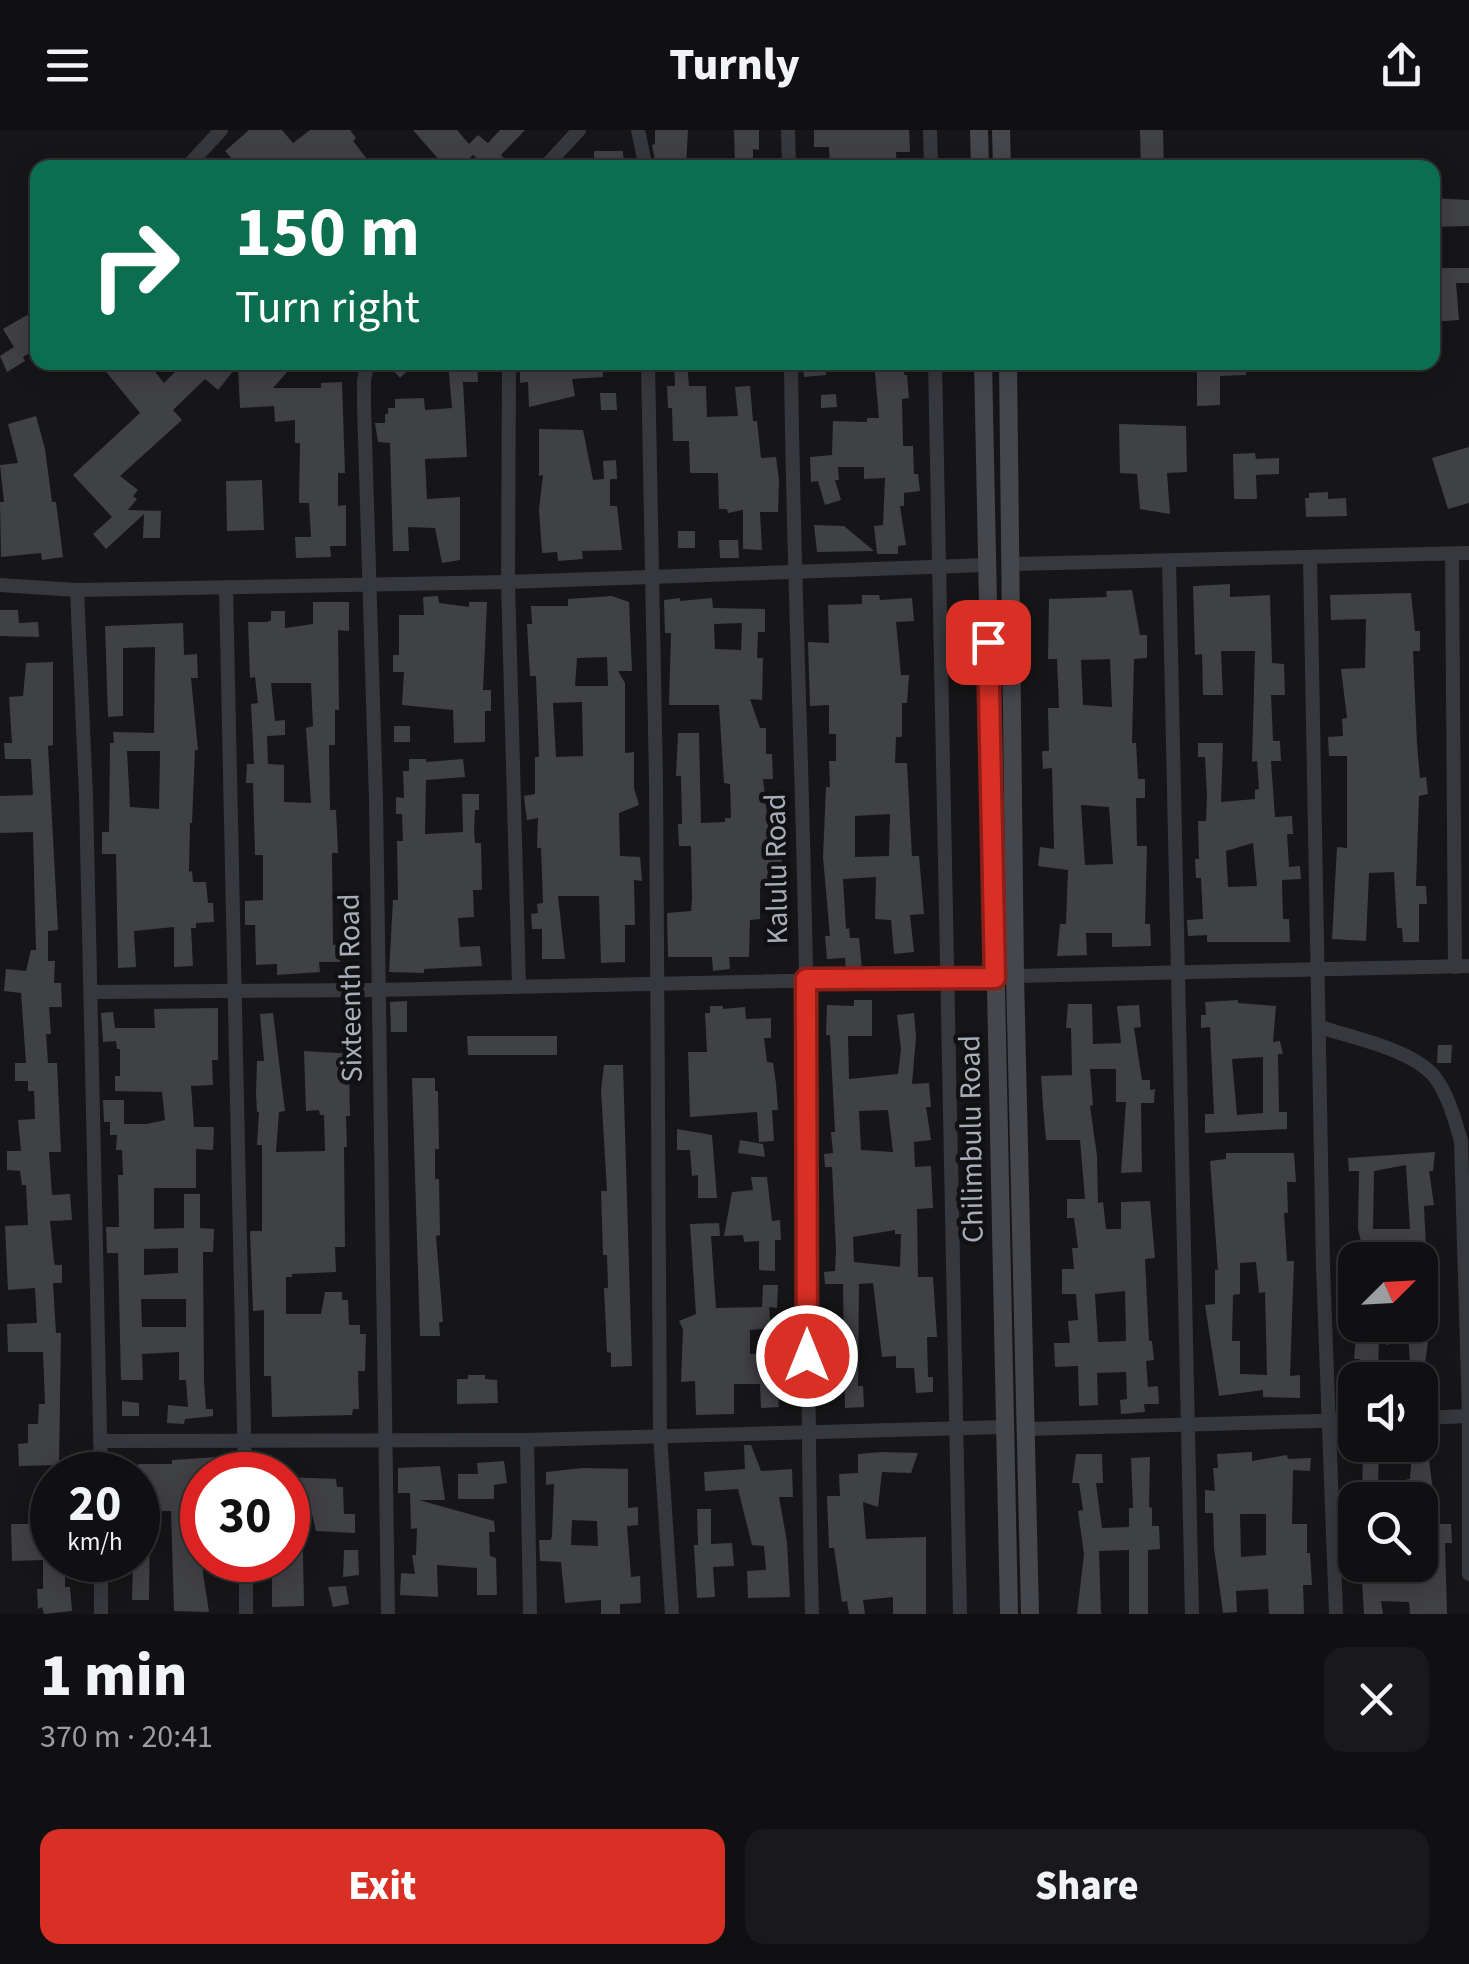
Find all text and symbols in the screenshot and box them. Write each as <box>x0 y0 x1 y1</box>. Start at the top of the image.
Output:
text: Turnly <box>669 33 800 97</box>
icon: menu <box>40 38 95 93</box>
icon: share <box>1374 38 1429 93</box>
text: 150 m <box>235 183 420 283</box>
icon: right <box>70 200 200 330</box>
text: Turn right <box>235 276 420 340</box>
pin <box>946 600 1031 685</box>
icon: arrive <box>961 615 1016 670</box>
street label: Kalulu Road <box>754 793 799 945</box>
street label: Sixteenth Road <box>327 893 374 1083</box>
street label: Chilimbulu Road <box>948 1035 995 1243</box>
north arrow <box>1338 1242 1438 1342</box>
map controls <box>1338 1242 1438 1582</box>
position arrow <box>755 1304 859 1408</box>
button: sound <box>1338 1362 1438 1462</box>
speed limit sign: 30 <box>180 1452 310 1582</box>
text: 20 <box>69 1469 121 1540</box>
button: search <box>1338 1482 1438 1582</box>
text: km/h <box>67 1524 123 1560</box>
text: 1 min <box>40 1634 187 1719</box>
button: close <box>1324 1647 1429 1752</box>
text: 370 m · 20:41 <box>40 1714 213 1760</box>
button: Exit <box>40 1829 725 1944</box>
button: Share <box>745 1829 1429 1944</box>

